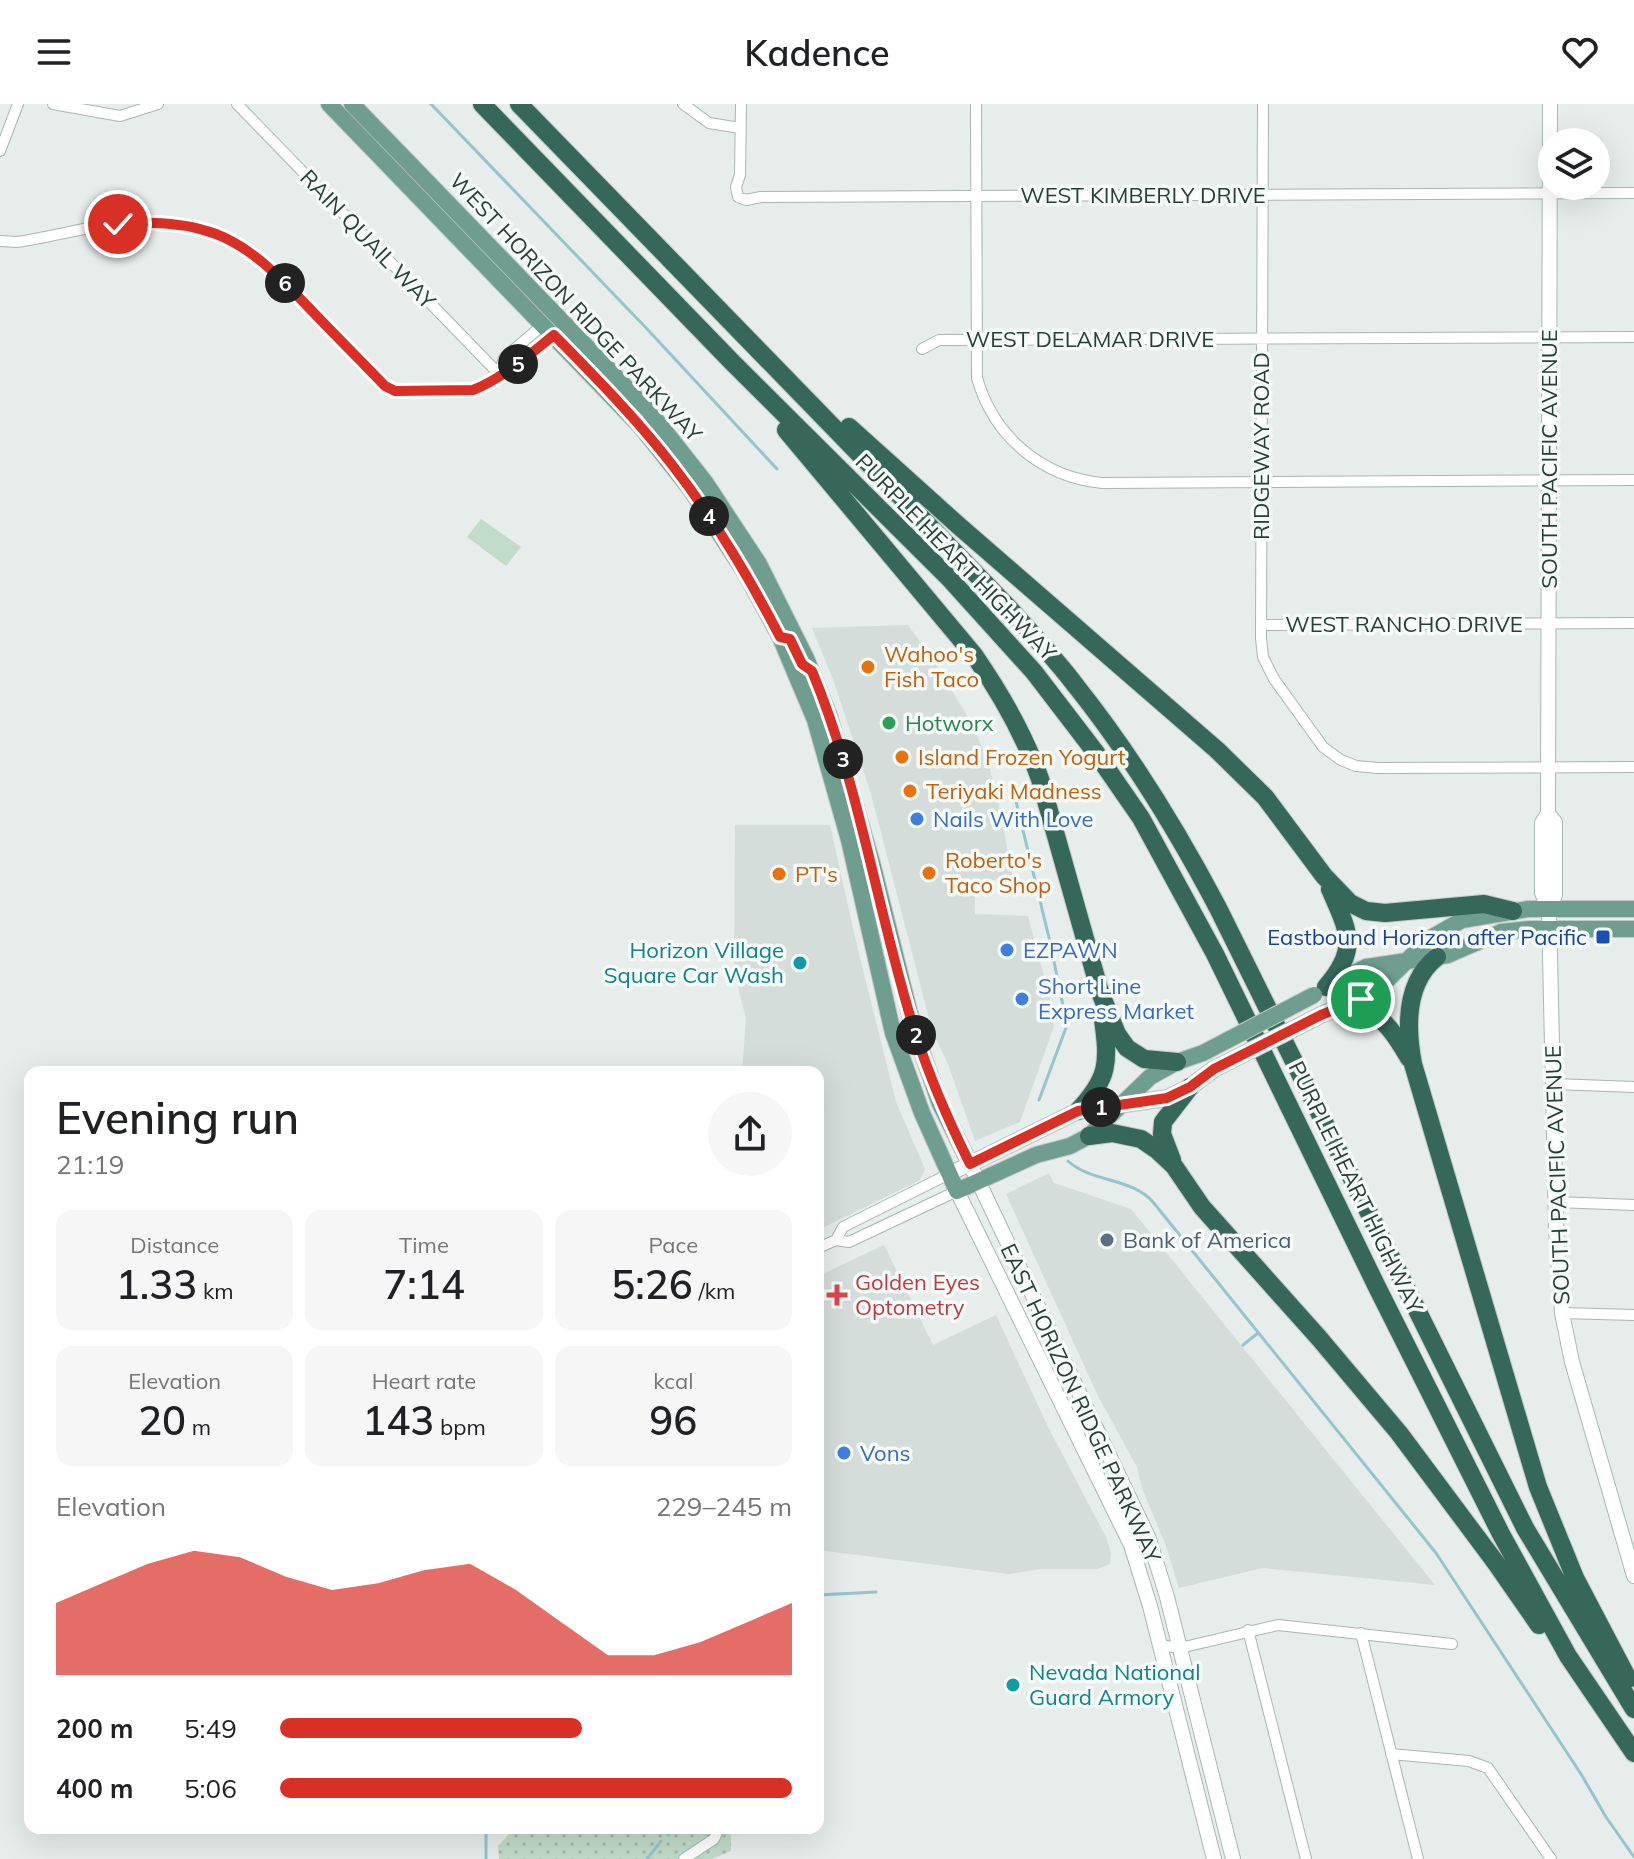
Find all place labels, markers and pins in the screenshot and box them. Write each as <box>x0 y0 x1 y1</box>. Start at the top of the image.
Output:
pin <box>84 190 152 258</box>
pin: 6 <box>265 263 305 303</box>
pin: 5 <box>498 344 538 384</box>
pin: 4 <box>689 496 729 536</box>
place label: Wahoo's Fish Taco <box>884 640 979 693</box>
marker: Wahoo's Fish Taco <box>859 658 877 676</box>
place label: Hotworx <box>905 709 994 737</box>
marker: Hotworx <box>880 714 898 732</box>
pin: 3 <box>823 739 863 779</box>
place label: Island Frozen Yogurt <box>918 743 1126 771</box>
marker: Island Frozen Yogurt <box>893 748 911 766</box>
place label: Teriyaki Madness <box>926 777 1102 805</box>
marker: Teriyaki Madness <box>901 782 919 800</box>
place label: Nails With Love <box>933 805 1094 833</box>
marker: Nails With Love <box>908 810 926 828</box>
place label: Roberto's Taco Shop <box>945 846 1051 899</box>
place label: PT's <box>795 860 838 888</box>
marker: Roberto's Taco Shop <box>920 864 938 882</box>
marker: PT's <box>770 865 788 883</box>
place label: Eastbound Horizon after Pacific <box>1267 923 1587 951</box>
marker: Eastbound Horizon after Pacific <box>1594 928 1612 946</box>
place label: Horizon Village Square Car Wash <box>604 936 784 989</box>
place label: EZPAWN <box>1023 936 1118 964</box>
marker: EZPAWN <box>998 941 1016 959</box>
marker: Horizon Village Square Car Wash <box>791 954 809 972</box>
pin <box>1327 965 1395 1033</box>
place label: Short Line Express Market <box>1038 972 1194 1025</box>
marker: Short Line Express Market <box>1013 990 1031 1008</box>
pin: 2 <box>896 1015 936 1055</box>
pin: 1 <box>1081 1087 1121 1127</box>
place label: Bank of America <box>1123 1226 1291 1254</box>
marker: Bank of America <box>1098 1231 1116 1249</box>
place label: Golden Eyes Optometry <box>855 1268 980 1321</box>
marker: Golden Eyes Optometry <box>826 1284 848 1306</box>
place label: Vons <box>860 1439 910 1467</box>
marker: Vons <box>835 1444 853 1462</box>
place label: Nevada National Guard Armory <box>1029 1658 1201 1711</box>
marker: Nevada National Guard Armory <box>1004 1676 1022 1694</box>

